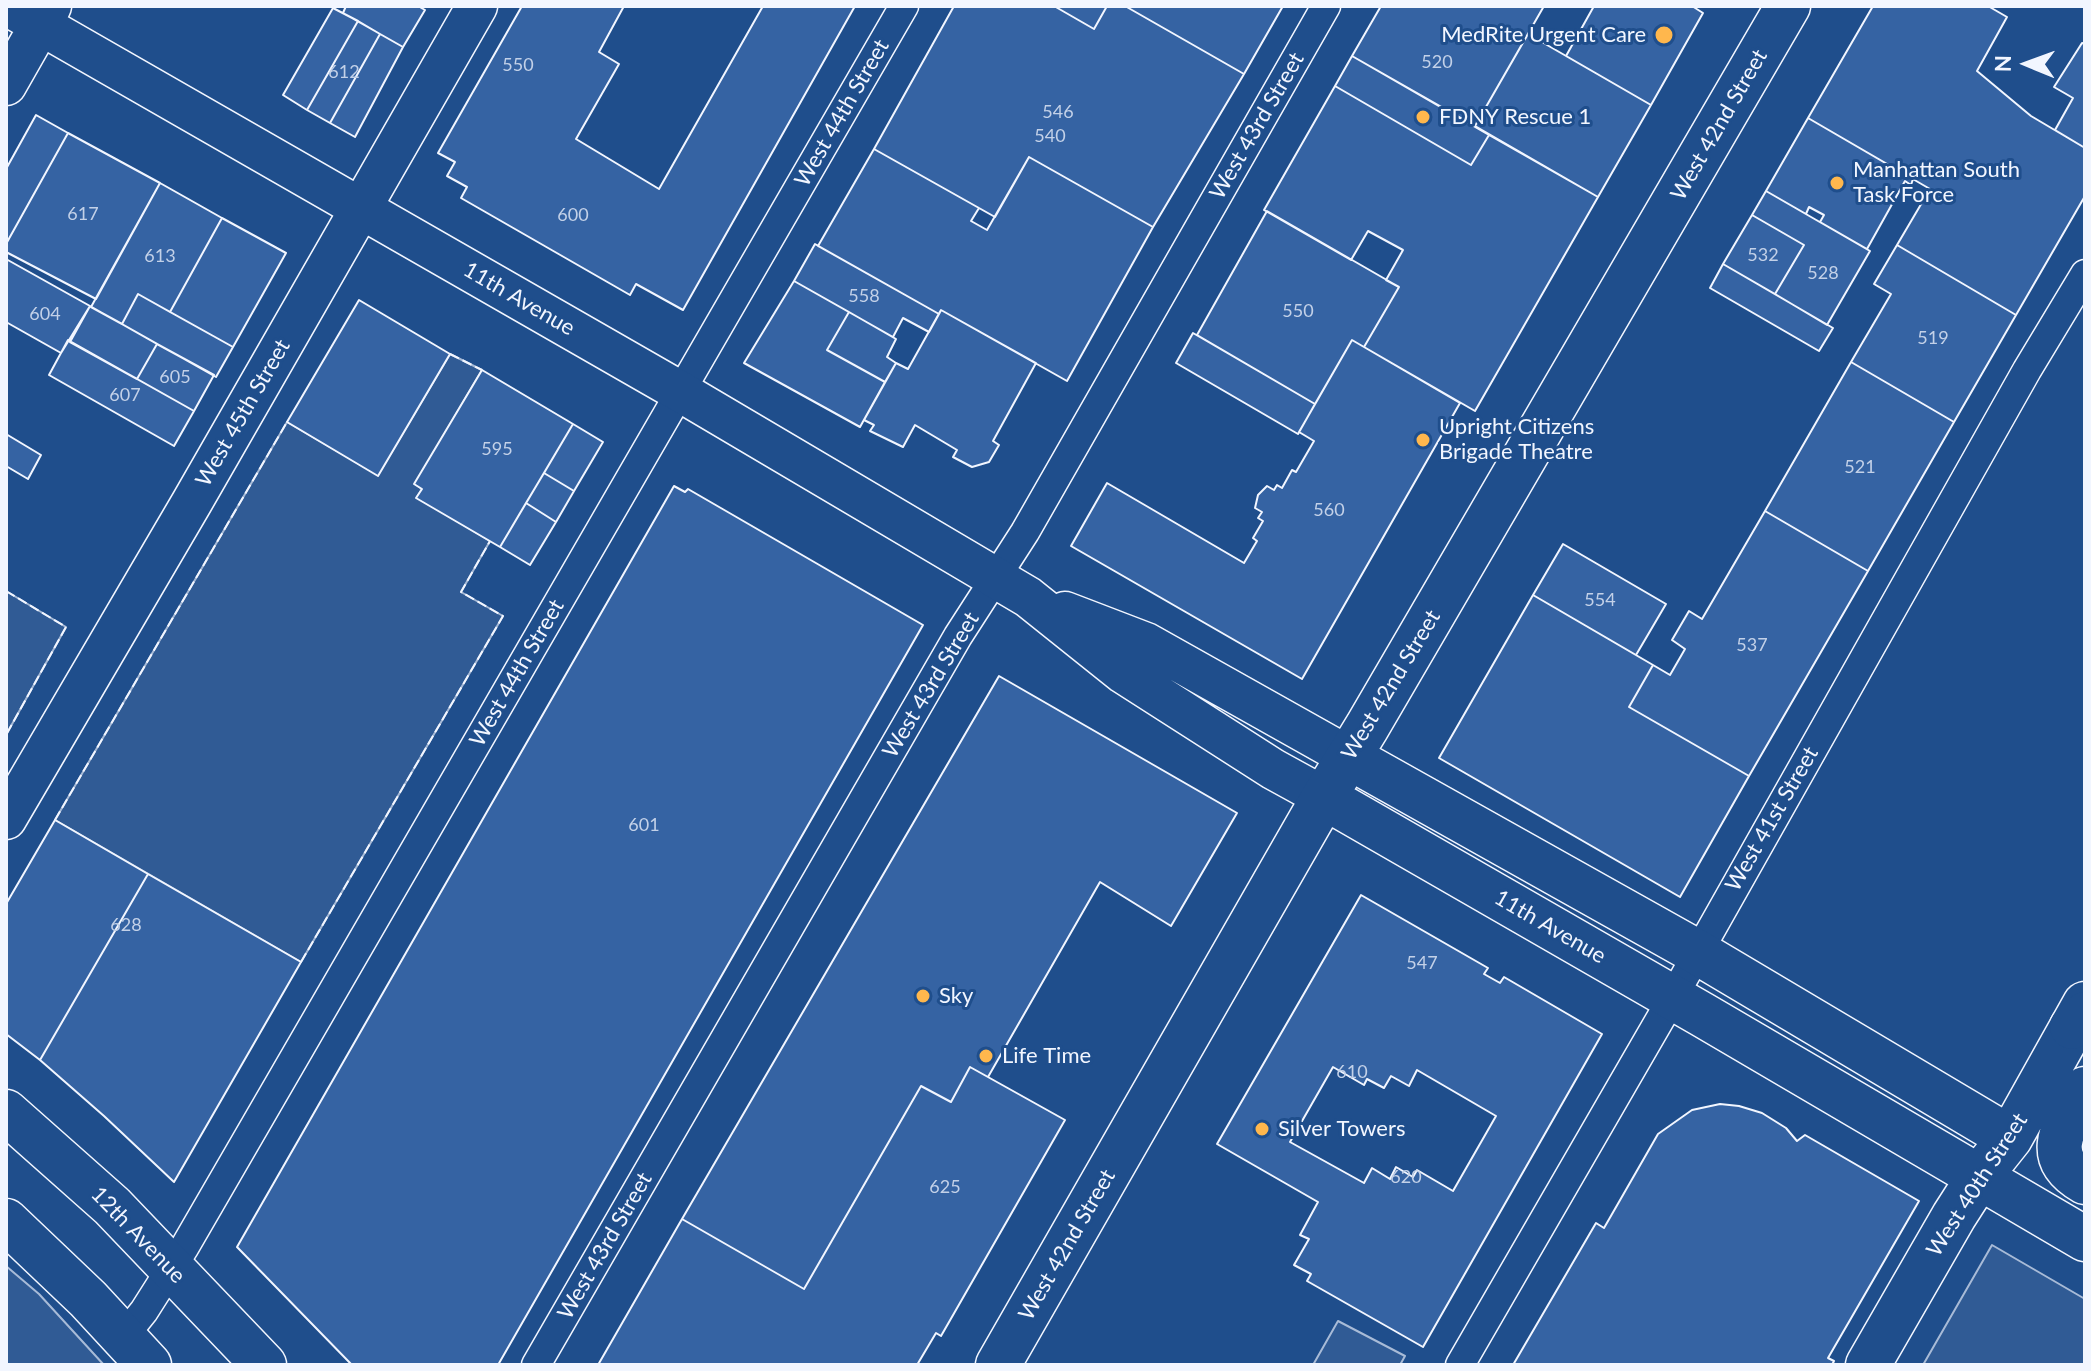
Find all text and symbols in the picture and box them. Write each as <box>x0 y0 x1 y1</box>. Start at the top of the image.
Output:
place label: MedRite Urgent Care <box>1441 22 1646 48</box>
marker: MedRite Urgent Care <box>1653 24 1675 46</box>
north arrow <box>1987 24 2067 104</box>
street label: West 44th Street <box>789 35 895 191</box>
street label: West 42nd Street <box>1665 45 1773 205</box>
street label: West 43rd Street <box>1204 48 1310 204</box>
house number: 520 <box>1421 51 1453 73</box>
house number: 550 <box>502 54 534 76</box>
text: N <box>1989 55 2016 72</box>
house number: 612 <box>328 61 360 83</box>
house number: 546 <box>1042 101 1074 123</box>
place label: FDNY Rescue 1 <box>1439 104 1591 130</box>
marker: FDNY Rescue 1 <box>1414 108 1432 126</box>
house number: 540 <box>1034 125 1066 147</box>
place label: Manhattan South Task Force <box>1853 157 2020 208</box>
marker: Manhattan South Task Force <box>1828 174 1846 192</box>
house number: 617 <box>67 203 99 225</box>
house number: 600 <box>557 204 589 226</box>
house number: 532 <box>1747 244 1779 266</box>
house number: 613 <box>144 245 176 267</box>
street label: 11th Avenue <box>459 257 579 341</box>
house number: 528 <box>1807 262 1839 284</box>
house number: 558 <box>848 285 880 307</box>
house number: 550 <box>1282 300 1314 322</box>
house number: 604 <box>29 303 61 325</box>
house number: 519 <box>1917 327 1949 349</box>
street label: West 45th Street <box>190 335 296 491</box>
house number: 605 <box>159 366 191 388</box>
house number: 607 <box>109 384 141 406</box>
place label: Upright Citizens Brigade Theatre <box>1439 414 1594 466</box>
marker: Upright Citizens Brigade Theatre <box>1414 431 1432 449</box>
house number: 595 <box>481 438 513 460</box>
house number: 521 <box>1844 456 1876 478</box>
house number: 560 <box>1313 499 1345 521</box>
house number: 554 <box>1584 589 1616 611</box>
street label: West 44th Street <box>464 595 570 751</box>
street label: West 42nd Street <box>1336 605 1446 765</box>
street label: West 43rd Street <box>877 607 985 763</box>
house number: 537 <box>1736 634 1768 656</box>
street label: West 41st Street <box>1720 742 1824 896</box>
house number: 601 <box>628 814 660 836</box>
street label: 11th Avenue <box>1490 885 1610 969</box>
house number: 628 <box>110 914 142 936</box>
house number: 547 <box>1406 952 1438 974</box>
place label: Sky <box>939 983 973 1009</box>
marker: Sky <box>914 987 932 1005</box>
place label: Life Time <box>1002 1043 1091 1069</box>
marker: Life Time <box>977 1047 995 1065</box>
house number: 610 <box>1336 1061 1368 1083</box>
street label: West 40th Street <box>1921 1108 2033 1262</box>
place label: Silver Towers <box>1278 1116 1405 1142</box>
marker: Silver Towers <box>1253 1120 1271 1138</box>
street label: West 42nd Street <box>1013 1165 1121 1325</box>
house number: 620 <box>1390 1166 1422 1188</box>
street label: West 43rd Street <box>552 1168 658 1324</box>
house number: 625 <box>929 1176 961 1198</box>
street label: 12th Avenue <box>85 1181 191 1289</box>

